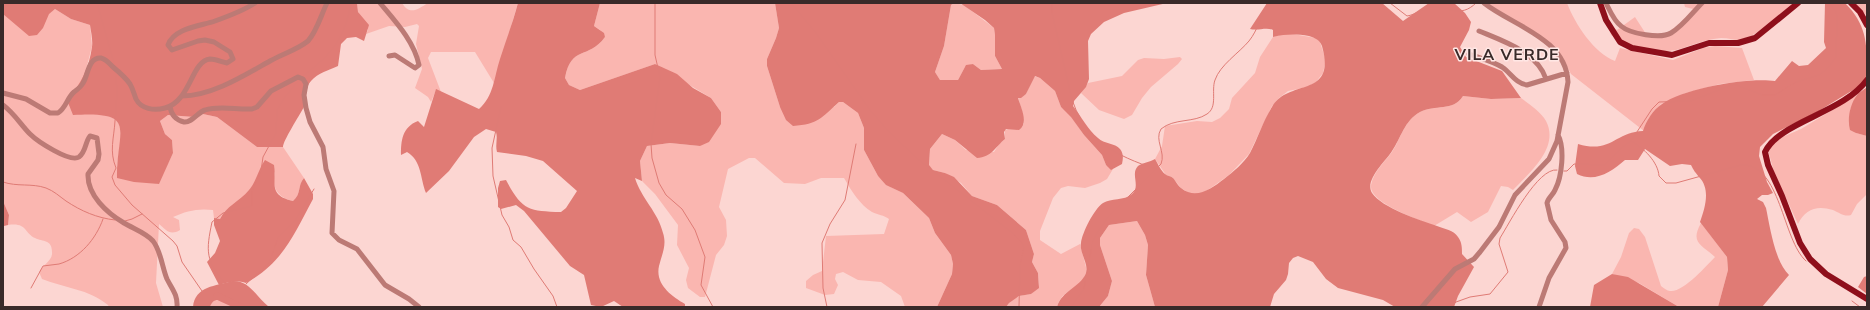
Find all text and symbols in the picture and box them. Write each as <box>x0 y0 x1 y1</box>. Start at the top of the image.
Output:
district label: VILA VERDE <box>1453 44 1560 64</box>

